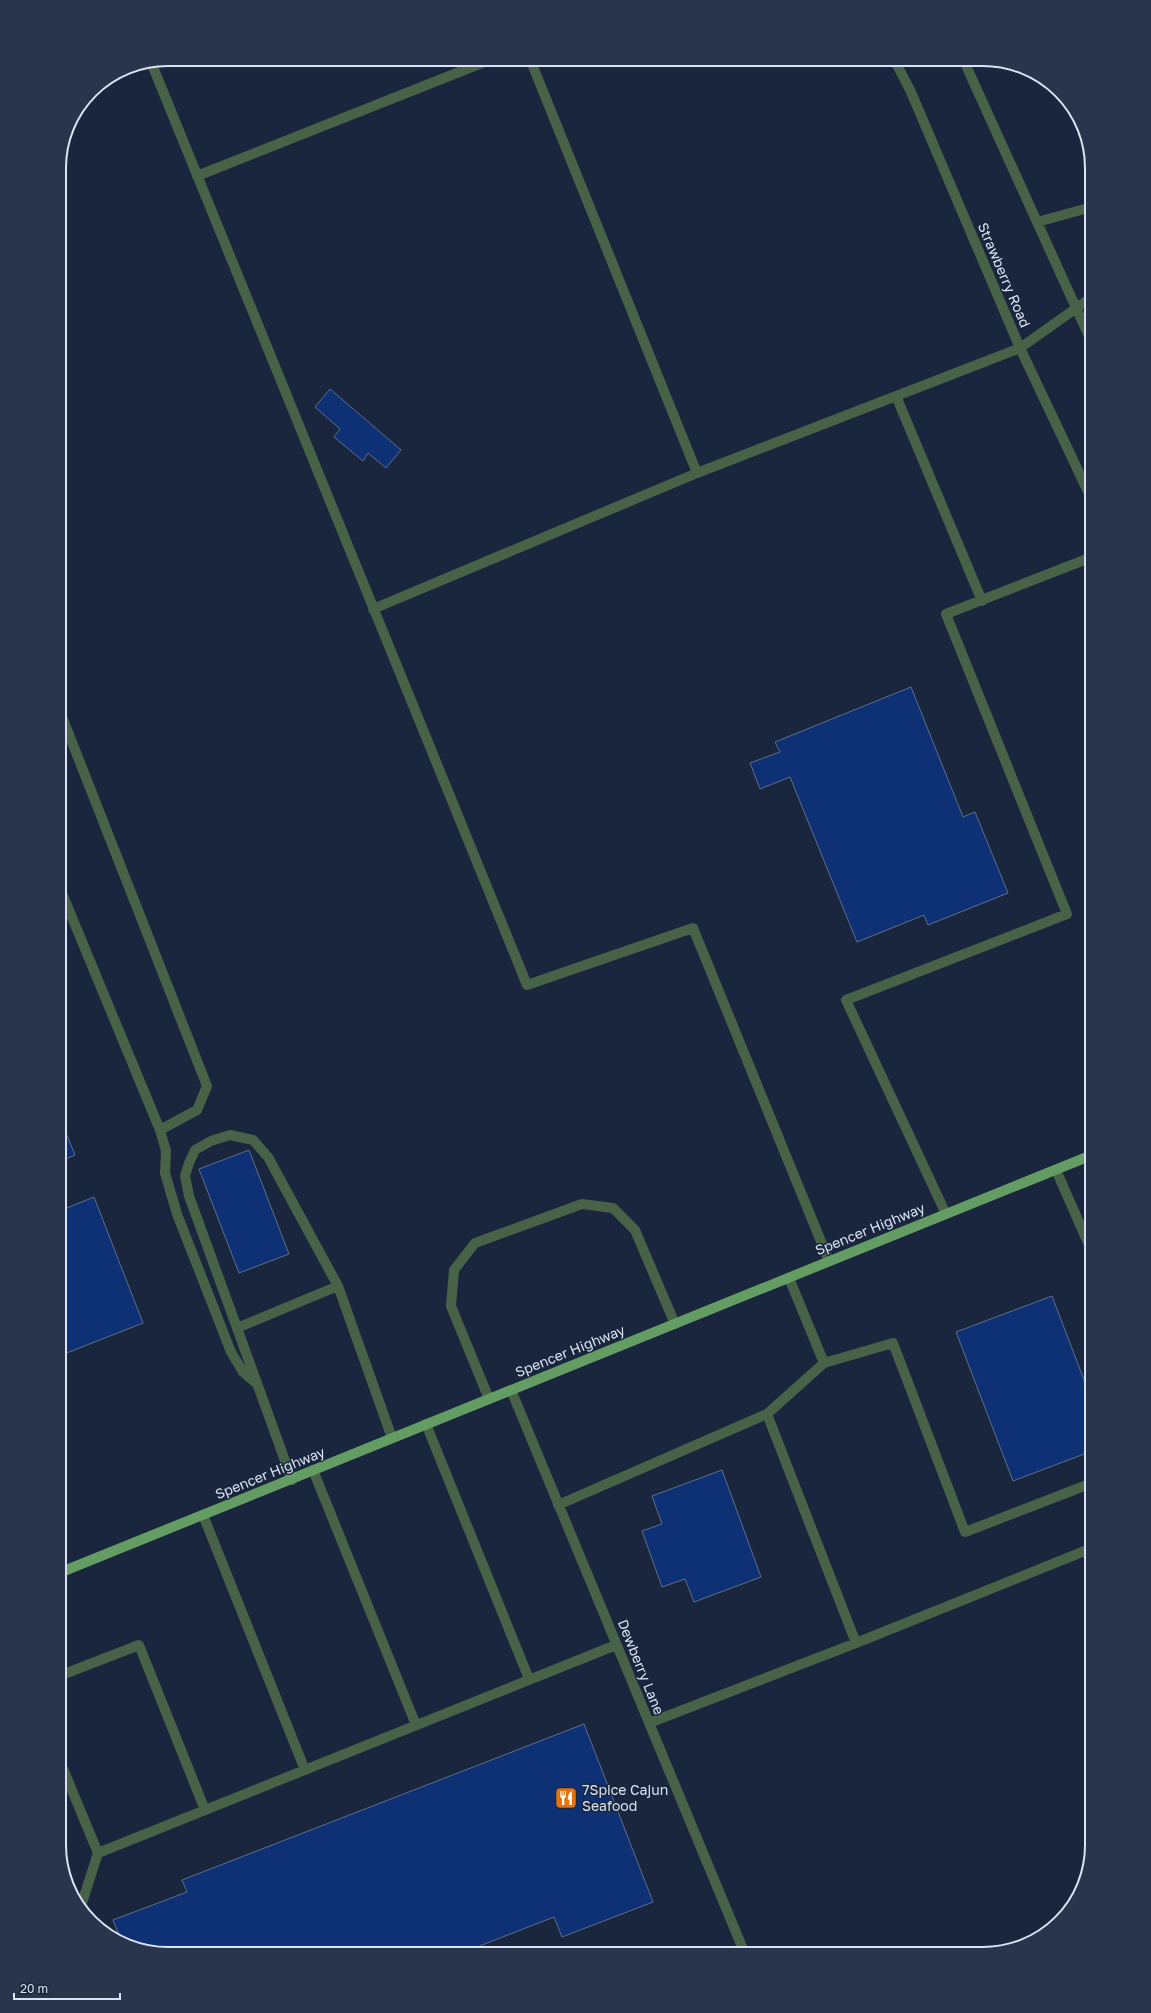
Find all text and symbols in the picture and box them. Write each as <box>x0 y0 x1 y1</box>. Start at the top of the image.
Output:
street label: Strawberry Road <box>975 220 1034 330</box>
street label: Spencer Highway <box>812 1199 927 1258</box>
street label: Spencer Highway <box>512 1321 627 1380</box>
street label: Spencer Highway <box>212 1443 327 1502</box>
street label: Dewberry Lane <box>615 1617 668 1717</box>
place label: 7Spice Cajun Seafood <box>582 1781 668 1814</box>
restaurant icon: 7Spice Cajun Seafood <box>553 1785 579 1811</box>
scale bar <box>14 1975 120 2001</box>
text: 20 m <box>20 1981 48 1996</box>

